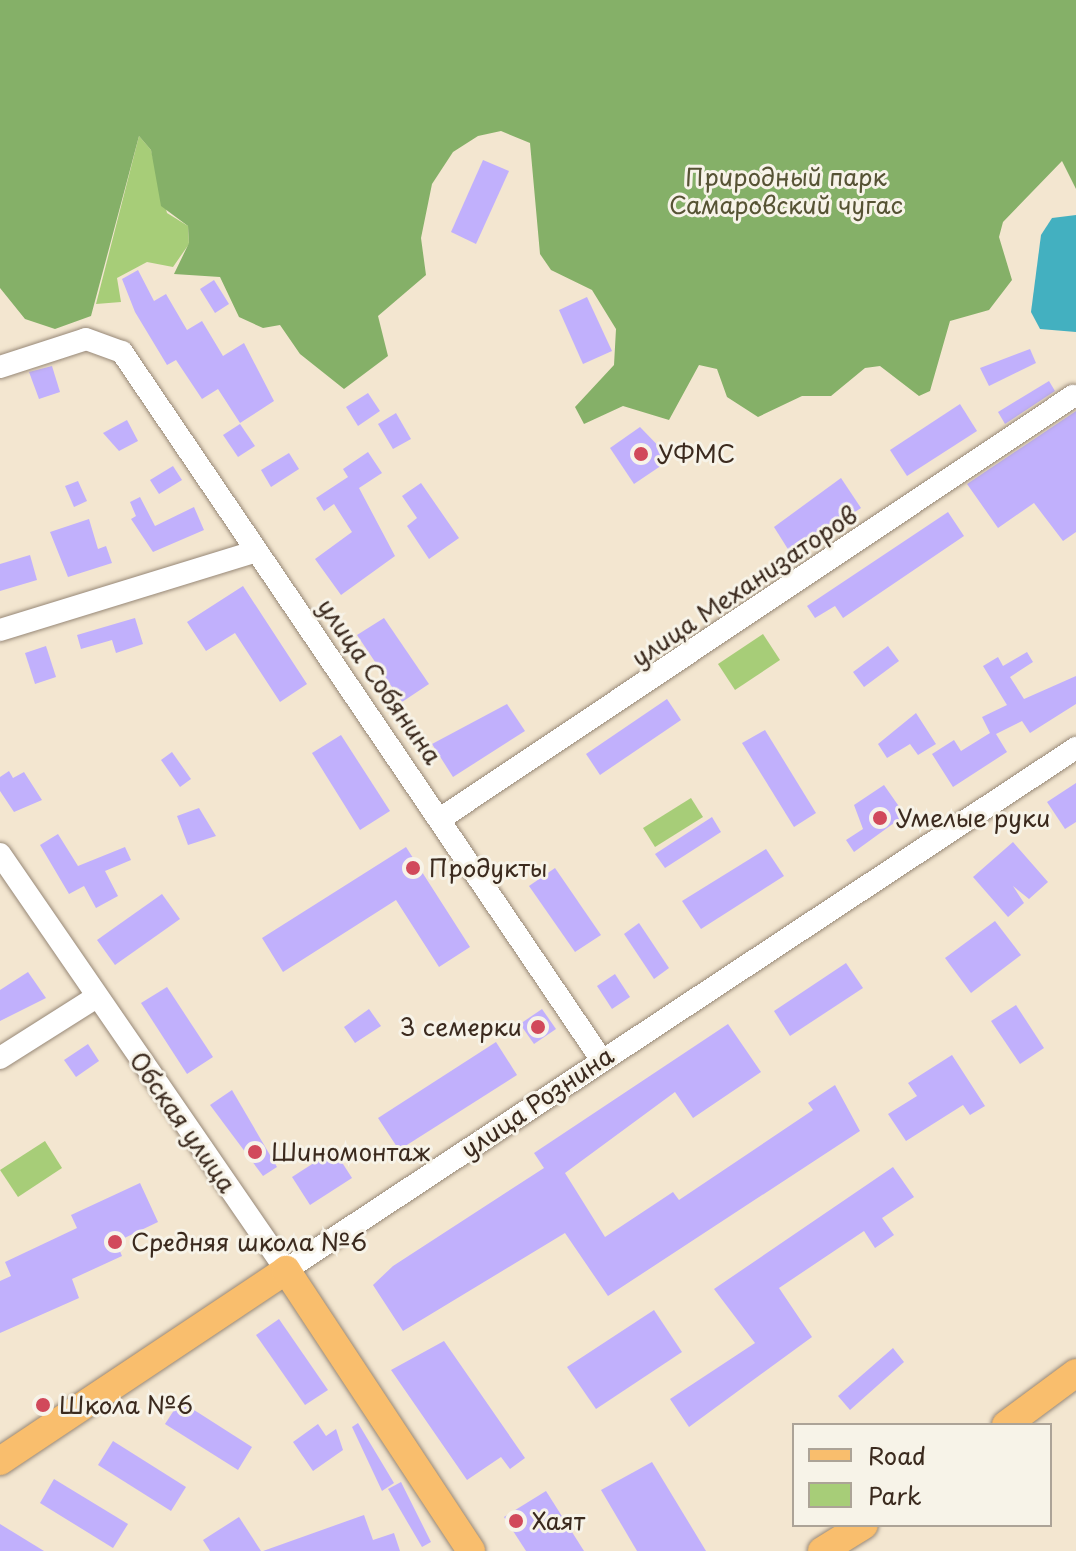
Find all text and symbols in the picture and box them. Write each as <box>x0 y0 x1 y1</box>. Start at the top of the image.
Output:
park label: Природный парк Самаровский чугас <box>669 163 903 219</box>
place label: УФМС <box>657 440 735 468</box>
marker: УФМС <box>632 445 650 463</box>
street label: улица Механизаторов <box>625 500 863 672</box>
street label: улица Собянина <box>312 592 448 770</box>
place label: Умелые руки <box>896 804 1052 832</box>
marker: Умелые руки <box>871 809 889 827</box>
place label: Продукты <box>429 854 548 882</box>
marker: Продукты <box>404 859 422 877</box>
place label: 3 семерки <box>399 1013 522 1041</box>
marker: 3 семерки <box>529 1018 547 1036</box>
street label: улица Рознина <box>455 1040 619 1164</box>
street label: Обская улица <box>123 1046 243 1198</box>
place label: Шиномонтаж <box>271 1138 430 1166</box>
marker: Шиномонтаж <box>246 1143 264 1161</box>
place label: Средняя школа №6 <box>131 1228 369 1256</box>
marker: Средняя школа №6 <box>106 1233 124 1251</box>
place label: Школа №6 <box>59 1391 194 1419</box>
marker: Школа №6 <box>34 1396 52 1414</box>
legend <box>792 1423 1052 1527</box>
text: Road <box>868 1437 926 1473</box>
text: Park <box>868 1477 922 1513</box>
place label: Хаят <box>532 1507 585 1535</box>
marker: Хаят <box>507 1512 525 1530</box>

